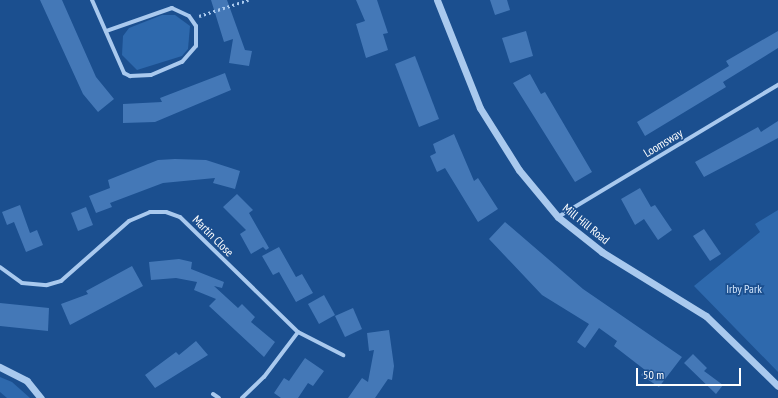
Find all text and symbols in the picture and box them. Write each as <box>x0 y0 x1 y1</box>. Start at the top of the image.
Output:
street label: Loomsway <box>641 126 685 160</box>
street label: Mill Hill Road <box>560 201 612 247</box>
street label: Martin Close <box>189 212 237 260</box>
park label: Irby Park <box>726 282 762 296</box>
scale bar <box>638 360 743 386</box>
text: 50 m <box>643 367 664 382</box>

